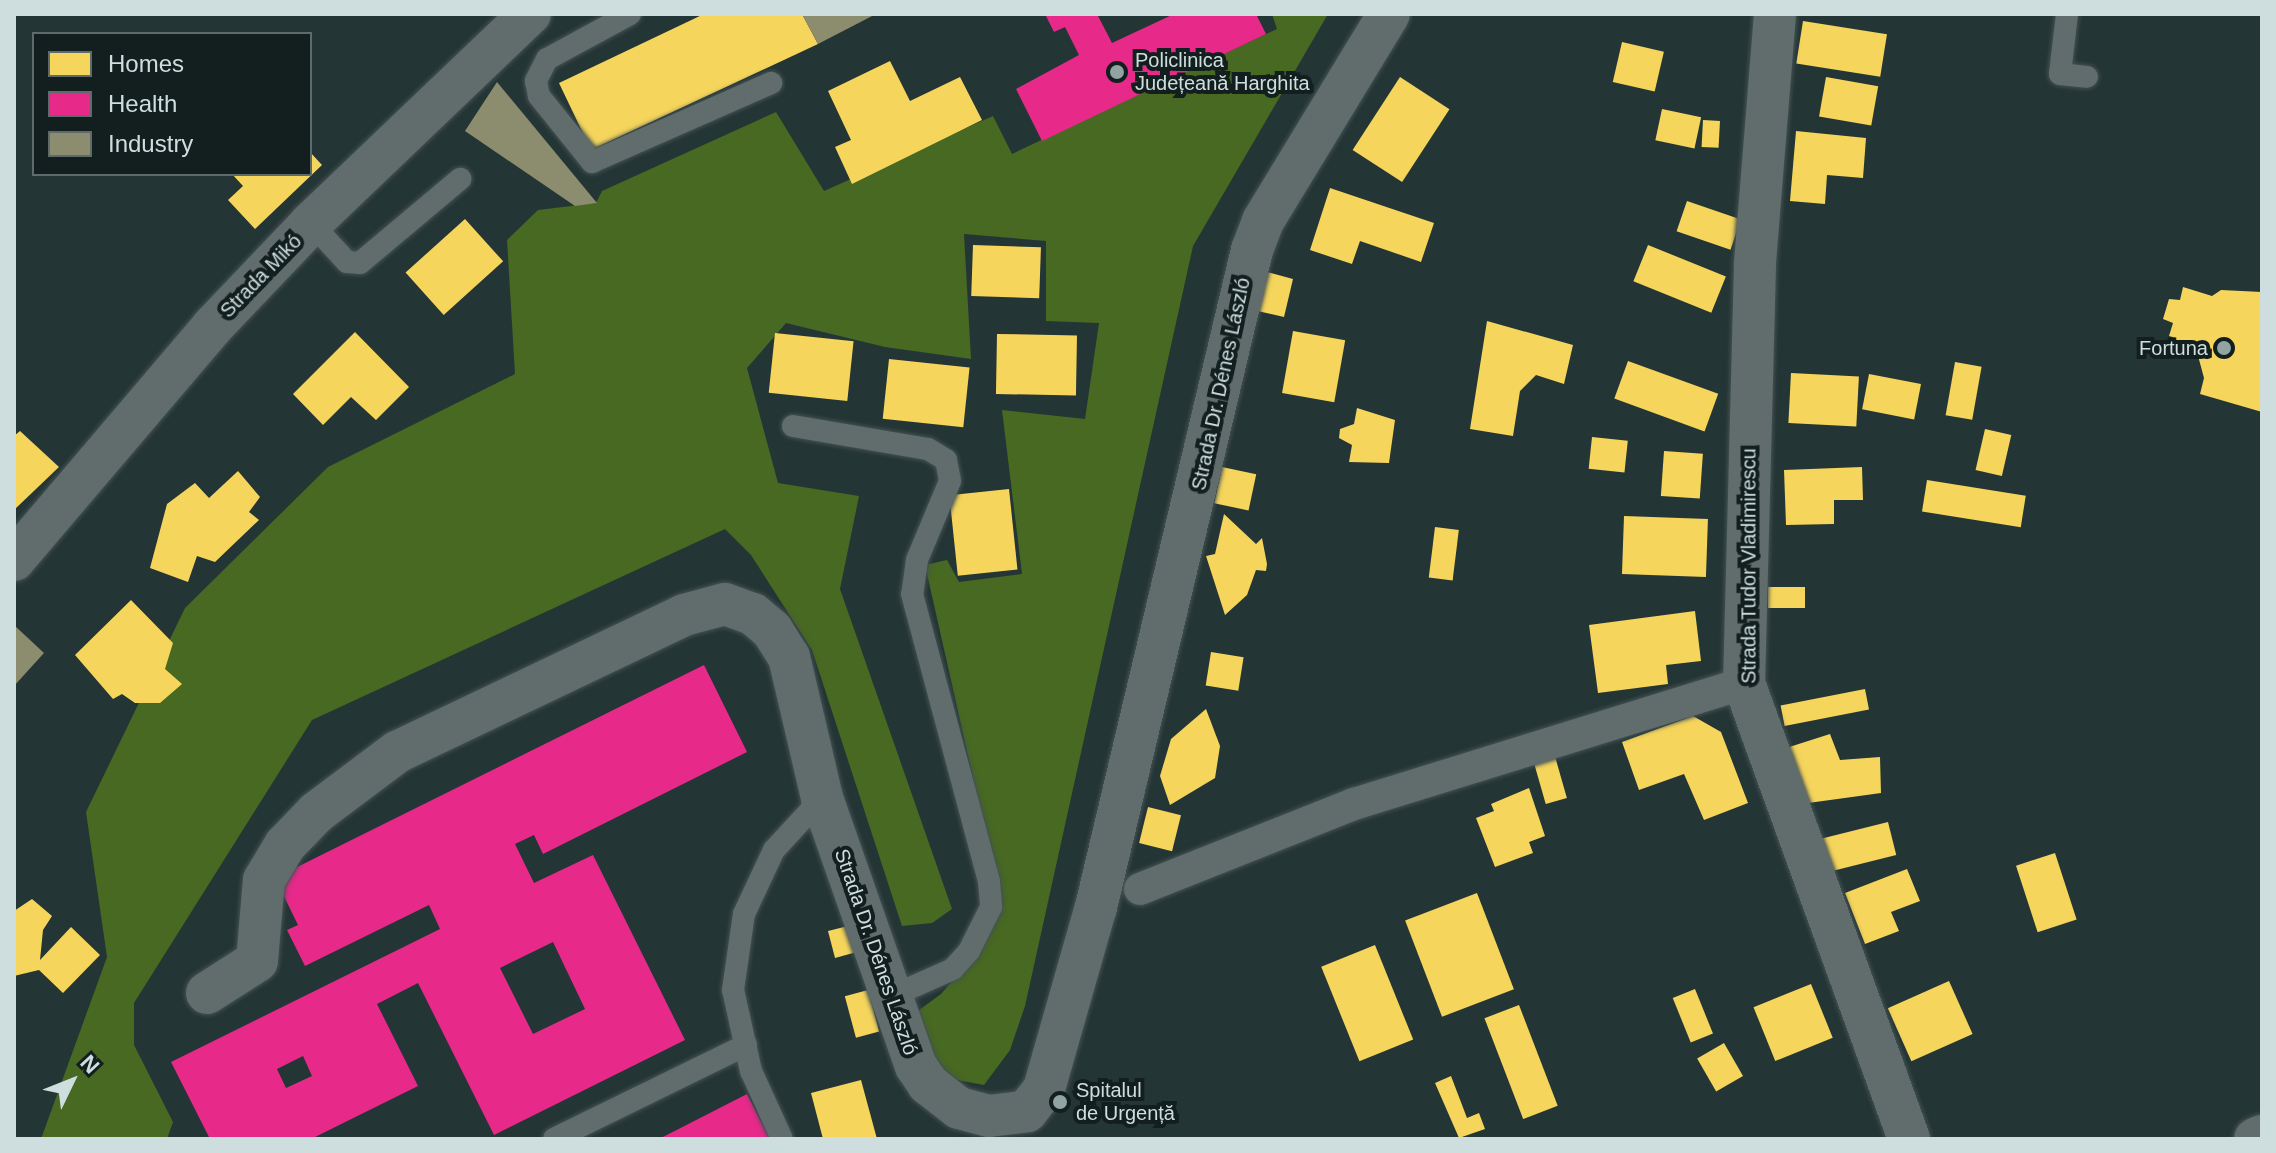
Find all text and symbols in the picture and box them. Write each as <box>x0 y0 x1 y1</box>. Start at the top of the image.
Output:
legend <box>32 32 312 176</box>
place label: Policlinica Județeană Harghita <box>1135 48 1310 95</box>
text: Homes <box>108 50 184 77</box>
marker: Policlinica Județeană Harghita <box>1106 61 1128 83</box>
text: Health <box>108 90 177 117</box>
text: Industry <box>108 130 193 157</box>
street label: Strada Mikó <box>215 229 307 323</box>
street label: Strada Dr. Dénes László <box>1187 275 1255 493</box>
place label: Fortuna <box>2139 336 2208 360</box>
marker: Fortuna <box>2215 339 2233 357</box>
street label: Strada Tudor Vladimirescu <box>1737 448 1761 684</box>
street label: Strada Dr. Dénes László <box>829 846 923 1058</box>
north arrow <box>32 1041 112 1121</box>
text: N <box>75 1050 104 1079</box>
place label: Spitalul de Urgență <box>1076 1078 1175 1125</box>
marker: Spitalul de Urgență <box>1051 1093 1069 1111</box>

